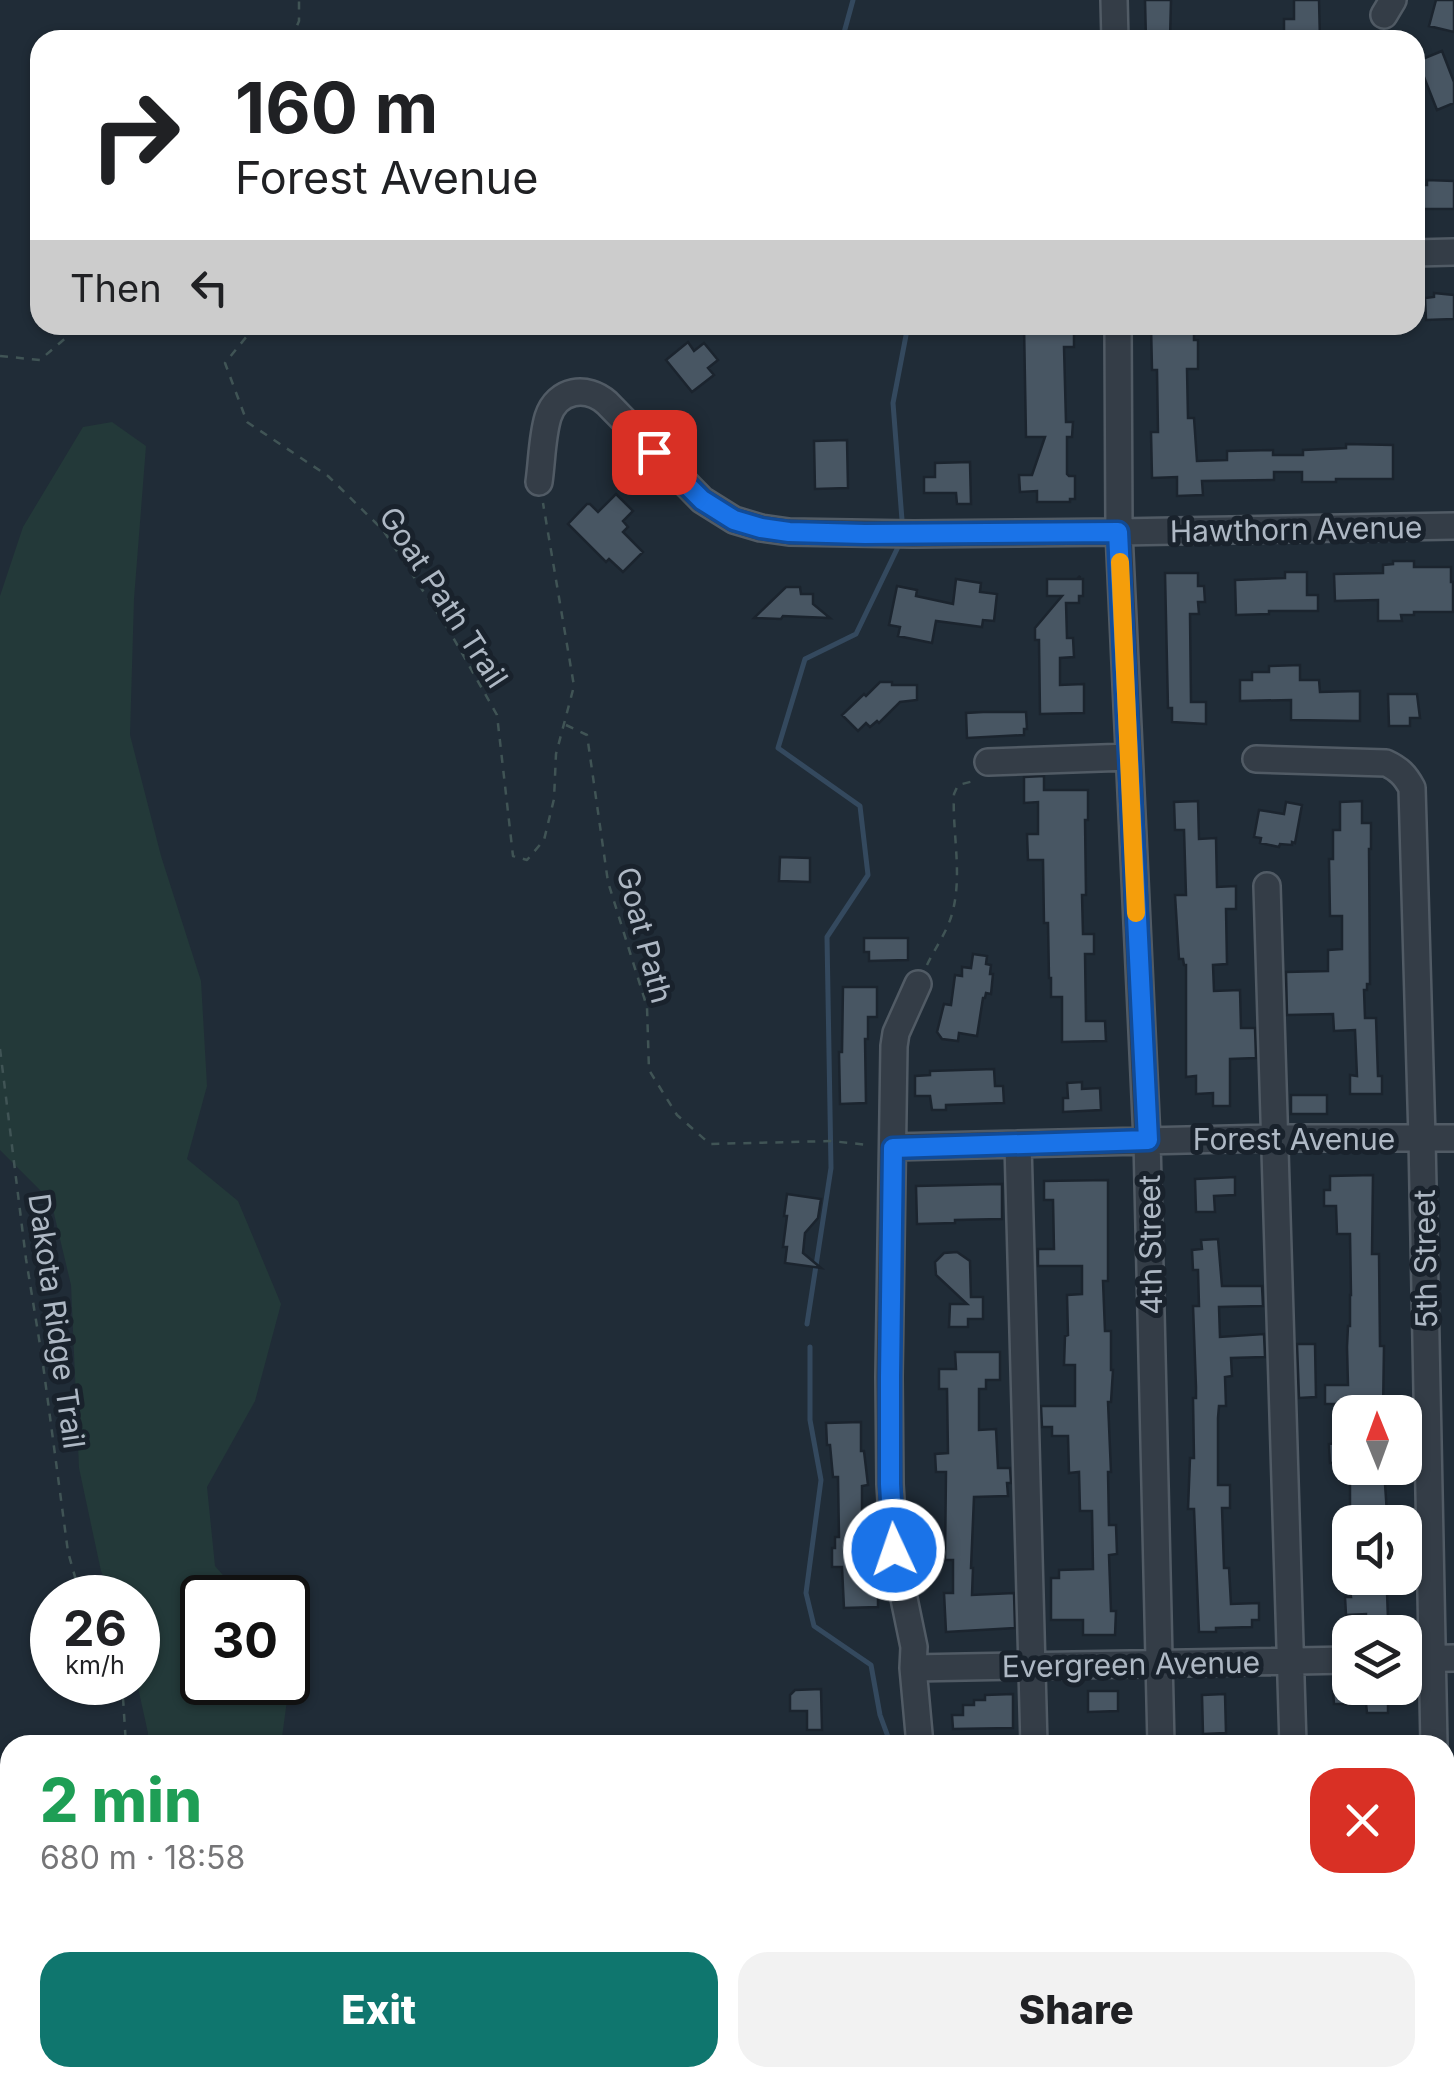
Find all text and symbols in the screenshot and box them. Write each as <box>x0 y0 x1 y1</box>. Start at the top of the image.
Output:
text: 160 m <box>235 65 438 150</box>
icon: right <box>70 70 200 200</box>
text: Forest Avenue <box>235 150 538 205</box>
icon: left <box>182 260 237 315</box>
text: Then <box>70 265 162 311</box>
pin <box>612 410 697 495</box>
icon: arrive <box>627 425 682 480</box>
street label: Goat Path Trail <box>372 500 516 694</box>
street label: Hawthorn Avenue <box>1169 509 1423 549</box>
street label: Goat Path <box>610 863 680 1007</box>
street label: Forest Avenue <box>1193 1121 1395 1157</box>
street label: 4th Street <box>1131 1175 1169 1315</box>
street label: 5th Street <box>1406 1189 1444 1329</box>
street label: Dakota Ridge Trail <box>21 1191 93 1451</box>
north arrow <box>1332 1395 1422 1485</box>
map controls <box>1332 1395 1422 1705</box>
position arrow <box>842 1498 946 1602</box>
button: sound <box>1332 1505 1422 1595</box>
speed limit sign: 30 <box>180 1575 310 1705</box>
text: 26 <box>63 1598 127 1658</box>
button: layers <box>1332 1615 1422 1705</box>
street label: Evergreen Avenue <box>1002 1644 1260 1684</box>
text: km/h <box>65 1650 125 1680</box>
text: 2 min <box>40 1764 202 1836</box>
button: close <box>1310 1768 1415 1873</box>
text: 680 m · 18:58 <box>40 1838 245 1877</box>
button: Exit <box>40 1952 718 2067</box>
button: Share <box>738 1952 1415 2067</box>

